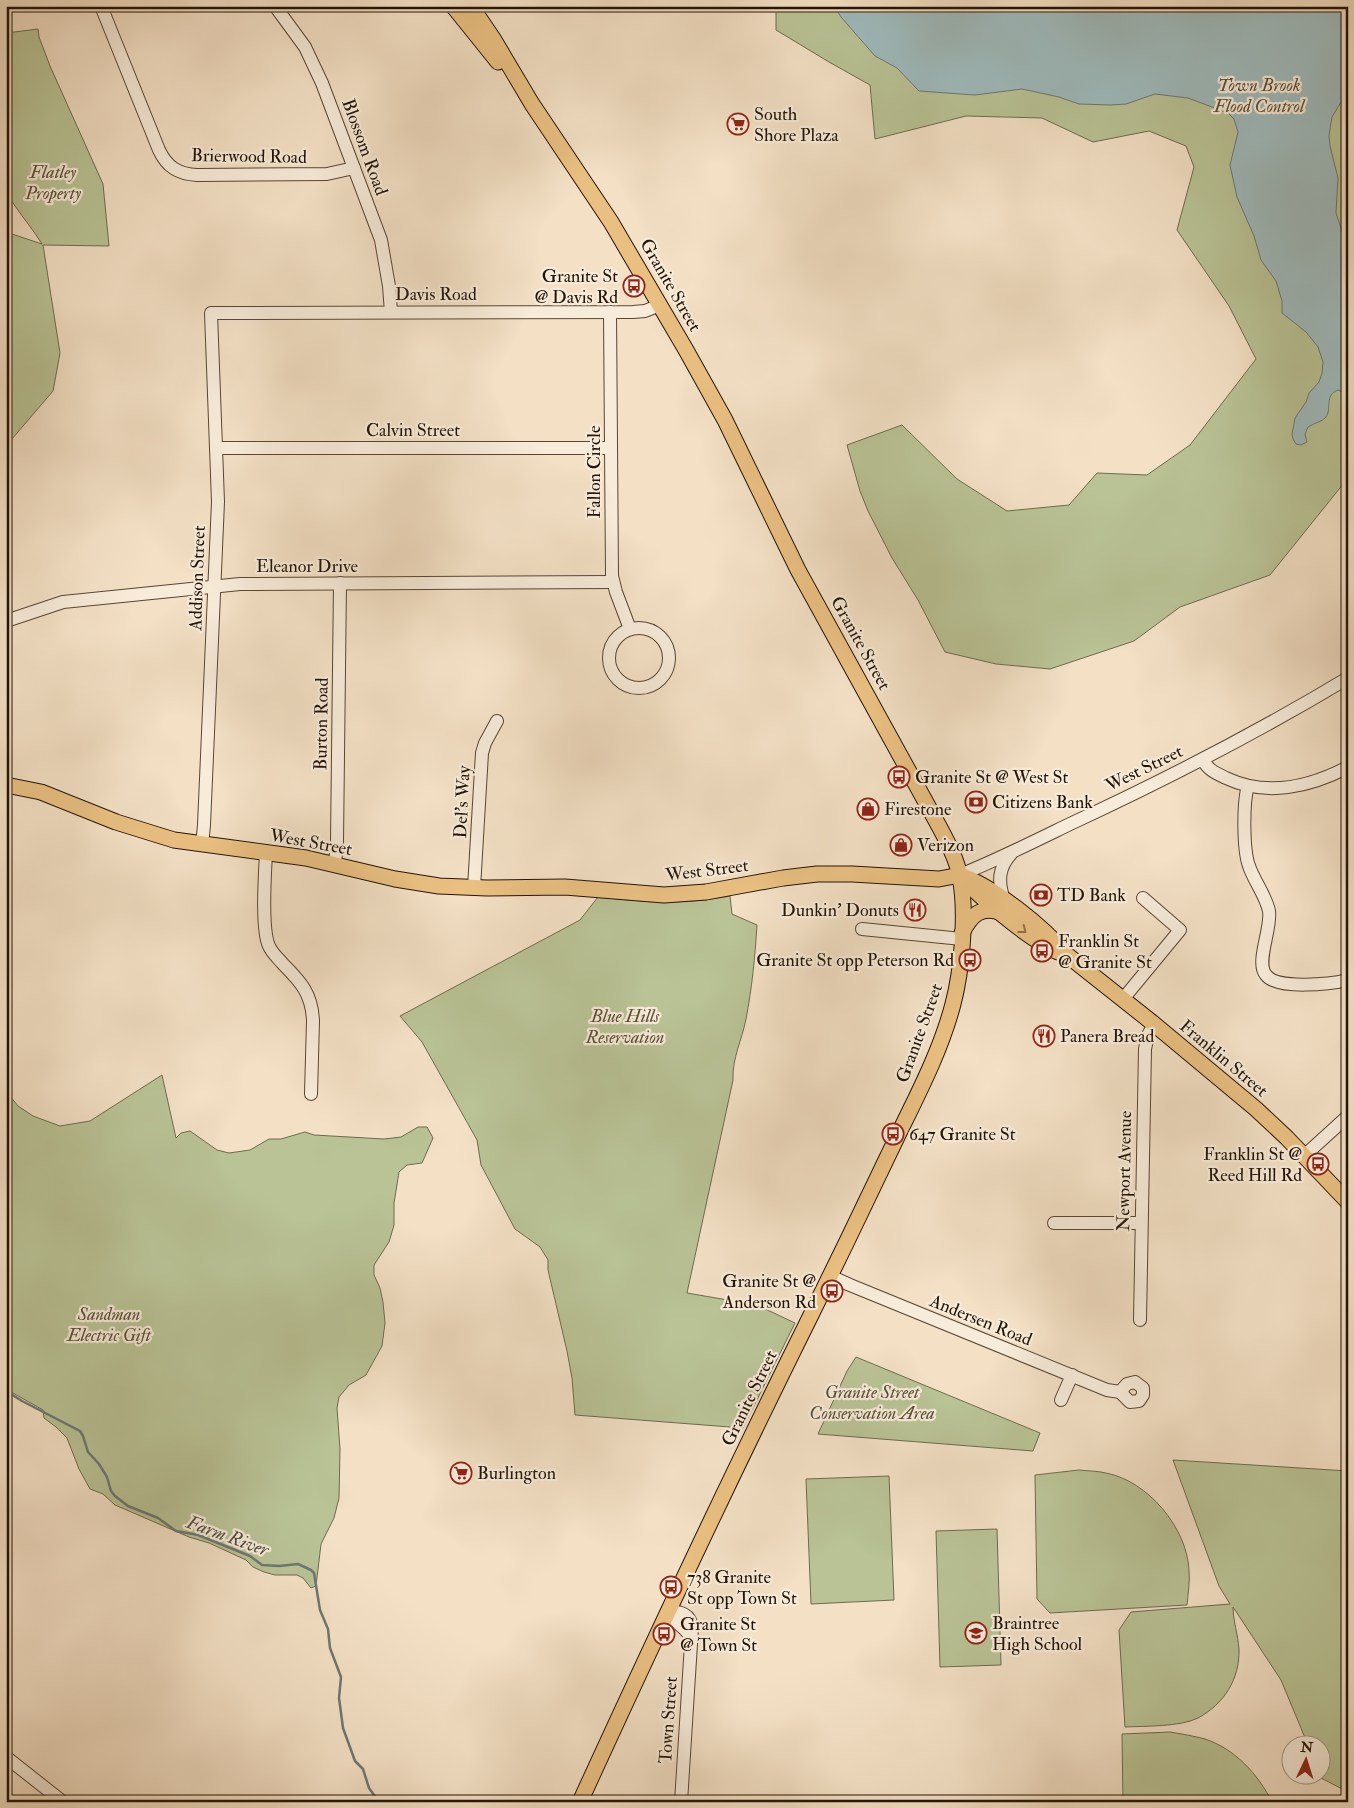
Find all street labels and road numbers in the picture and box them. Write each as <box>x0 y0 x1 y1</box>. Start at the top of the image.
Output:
street label: Blossom Road <box>336 96 393 199</box>
street label: Brierwood Road <box>191 144 307 169</box>
street label: Granite Street <box>635 235 707 336</box>
street label: Davis Road <box>395 283 477 306</box>
street label: Calvin Street <box>366 419 460 442</box>
street label: Fallon Circle <box>583 425 606 518</box>
street label: Addison Street <box>184 525 211 632</box>
street label: Eleanor Drive <box>256 555 358 578</box>
street label: Granite Street <box>825 592 896 694</box>
street label: Burton Road <box>309 677 334 771</box>
street label: West Street <box>1101 740 1187 798</box>
street label: Del's Way <box>449 764 476 839</box>
street label: West Street <box>267 824 354 861</box>
street label: West Street <box>663 854 750 887</box>
street label: Granite Street <box>891 980 948 1086</box>
street label: Franklin Street <box>1175 1015 1273 1102</box>
street label: Newport Avenue <box>1112 1110 1137 1231</box>
street label: Andersen Road <box>925 1289 1035 1351</box>
street label: Granite Street <box>716 1346 783 1450</box>
street label: Town Street <box>654 1676 683 1764</box>

